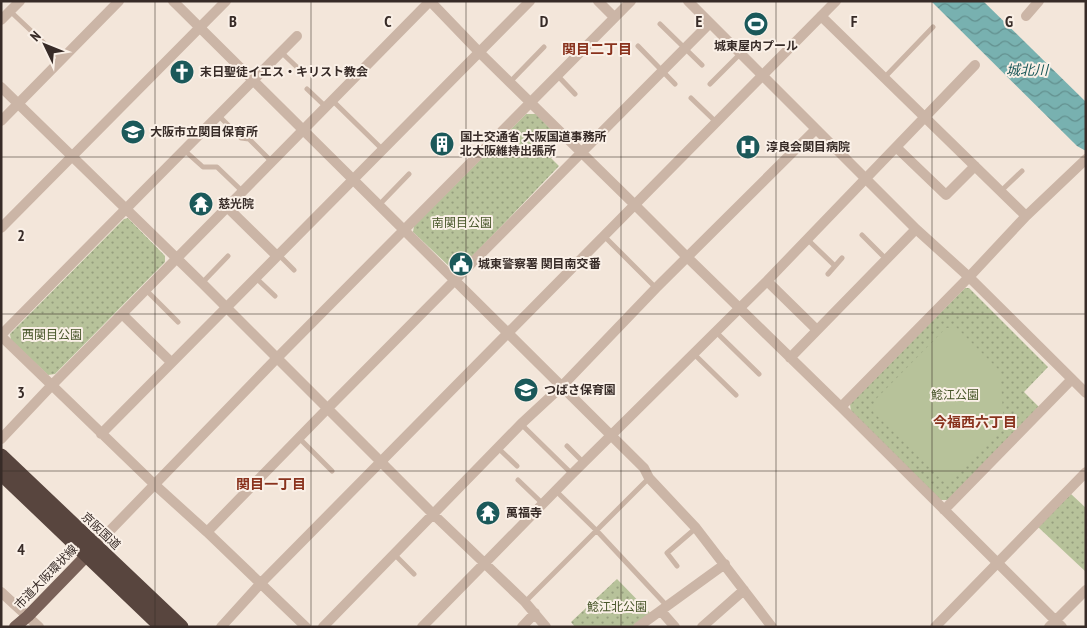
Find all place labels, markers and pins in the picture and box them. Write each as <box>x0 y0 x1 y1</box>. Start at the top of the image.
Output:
sports icon: 城東屋内プール <box>743 11 769 37</box>
place label: 城東屋内プール <box>714 38 798 53</box>
church icon: 末日聖徒イエス・キリスト教会 <box>169 59 195 85</box>
place label: 末日聖徒イエス・キリスト教会 <box>200 64 368 79</box>
school or university icon: 大阪市立関目保育所 <box>120 119 146 145</box>
place label: 大阪市立関目保育所 <box>150 124 258 139</box>
place label: 国土交通省 大阪国道事務所 北大阪維持出張所 <box>460 129 606 158</box>
building icon: 国土交通省 大阪国道事務所 北大阪維持出張所 <box>429 131 455 157</box>
hospital icon: 淳良会関目病院 <box>735 134 761 160</box>
place label: 淳良会関目病院 <box>766 139 850 154</box>
temple icon: 慈光院 <box>188 191 214 217</box>
place label: 慈光院 <box>218 196 254 211</box>
public building icon: 城東警察署 関目南交番 <box>448 251 474 277</box>
place label: 城東警察署 関目南交番 <box>478 256 601 271</box>
school or university icon: つばさ保育園 <box>513 377 539 403</box>
place label: つばさ保育園 <box>544 382 616 397</box>
temple icon: 萬福寺 <box>475 500 501 526</box>
place label: 萬福寺 <box>506 505 542 520</box>

